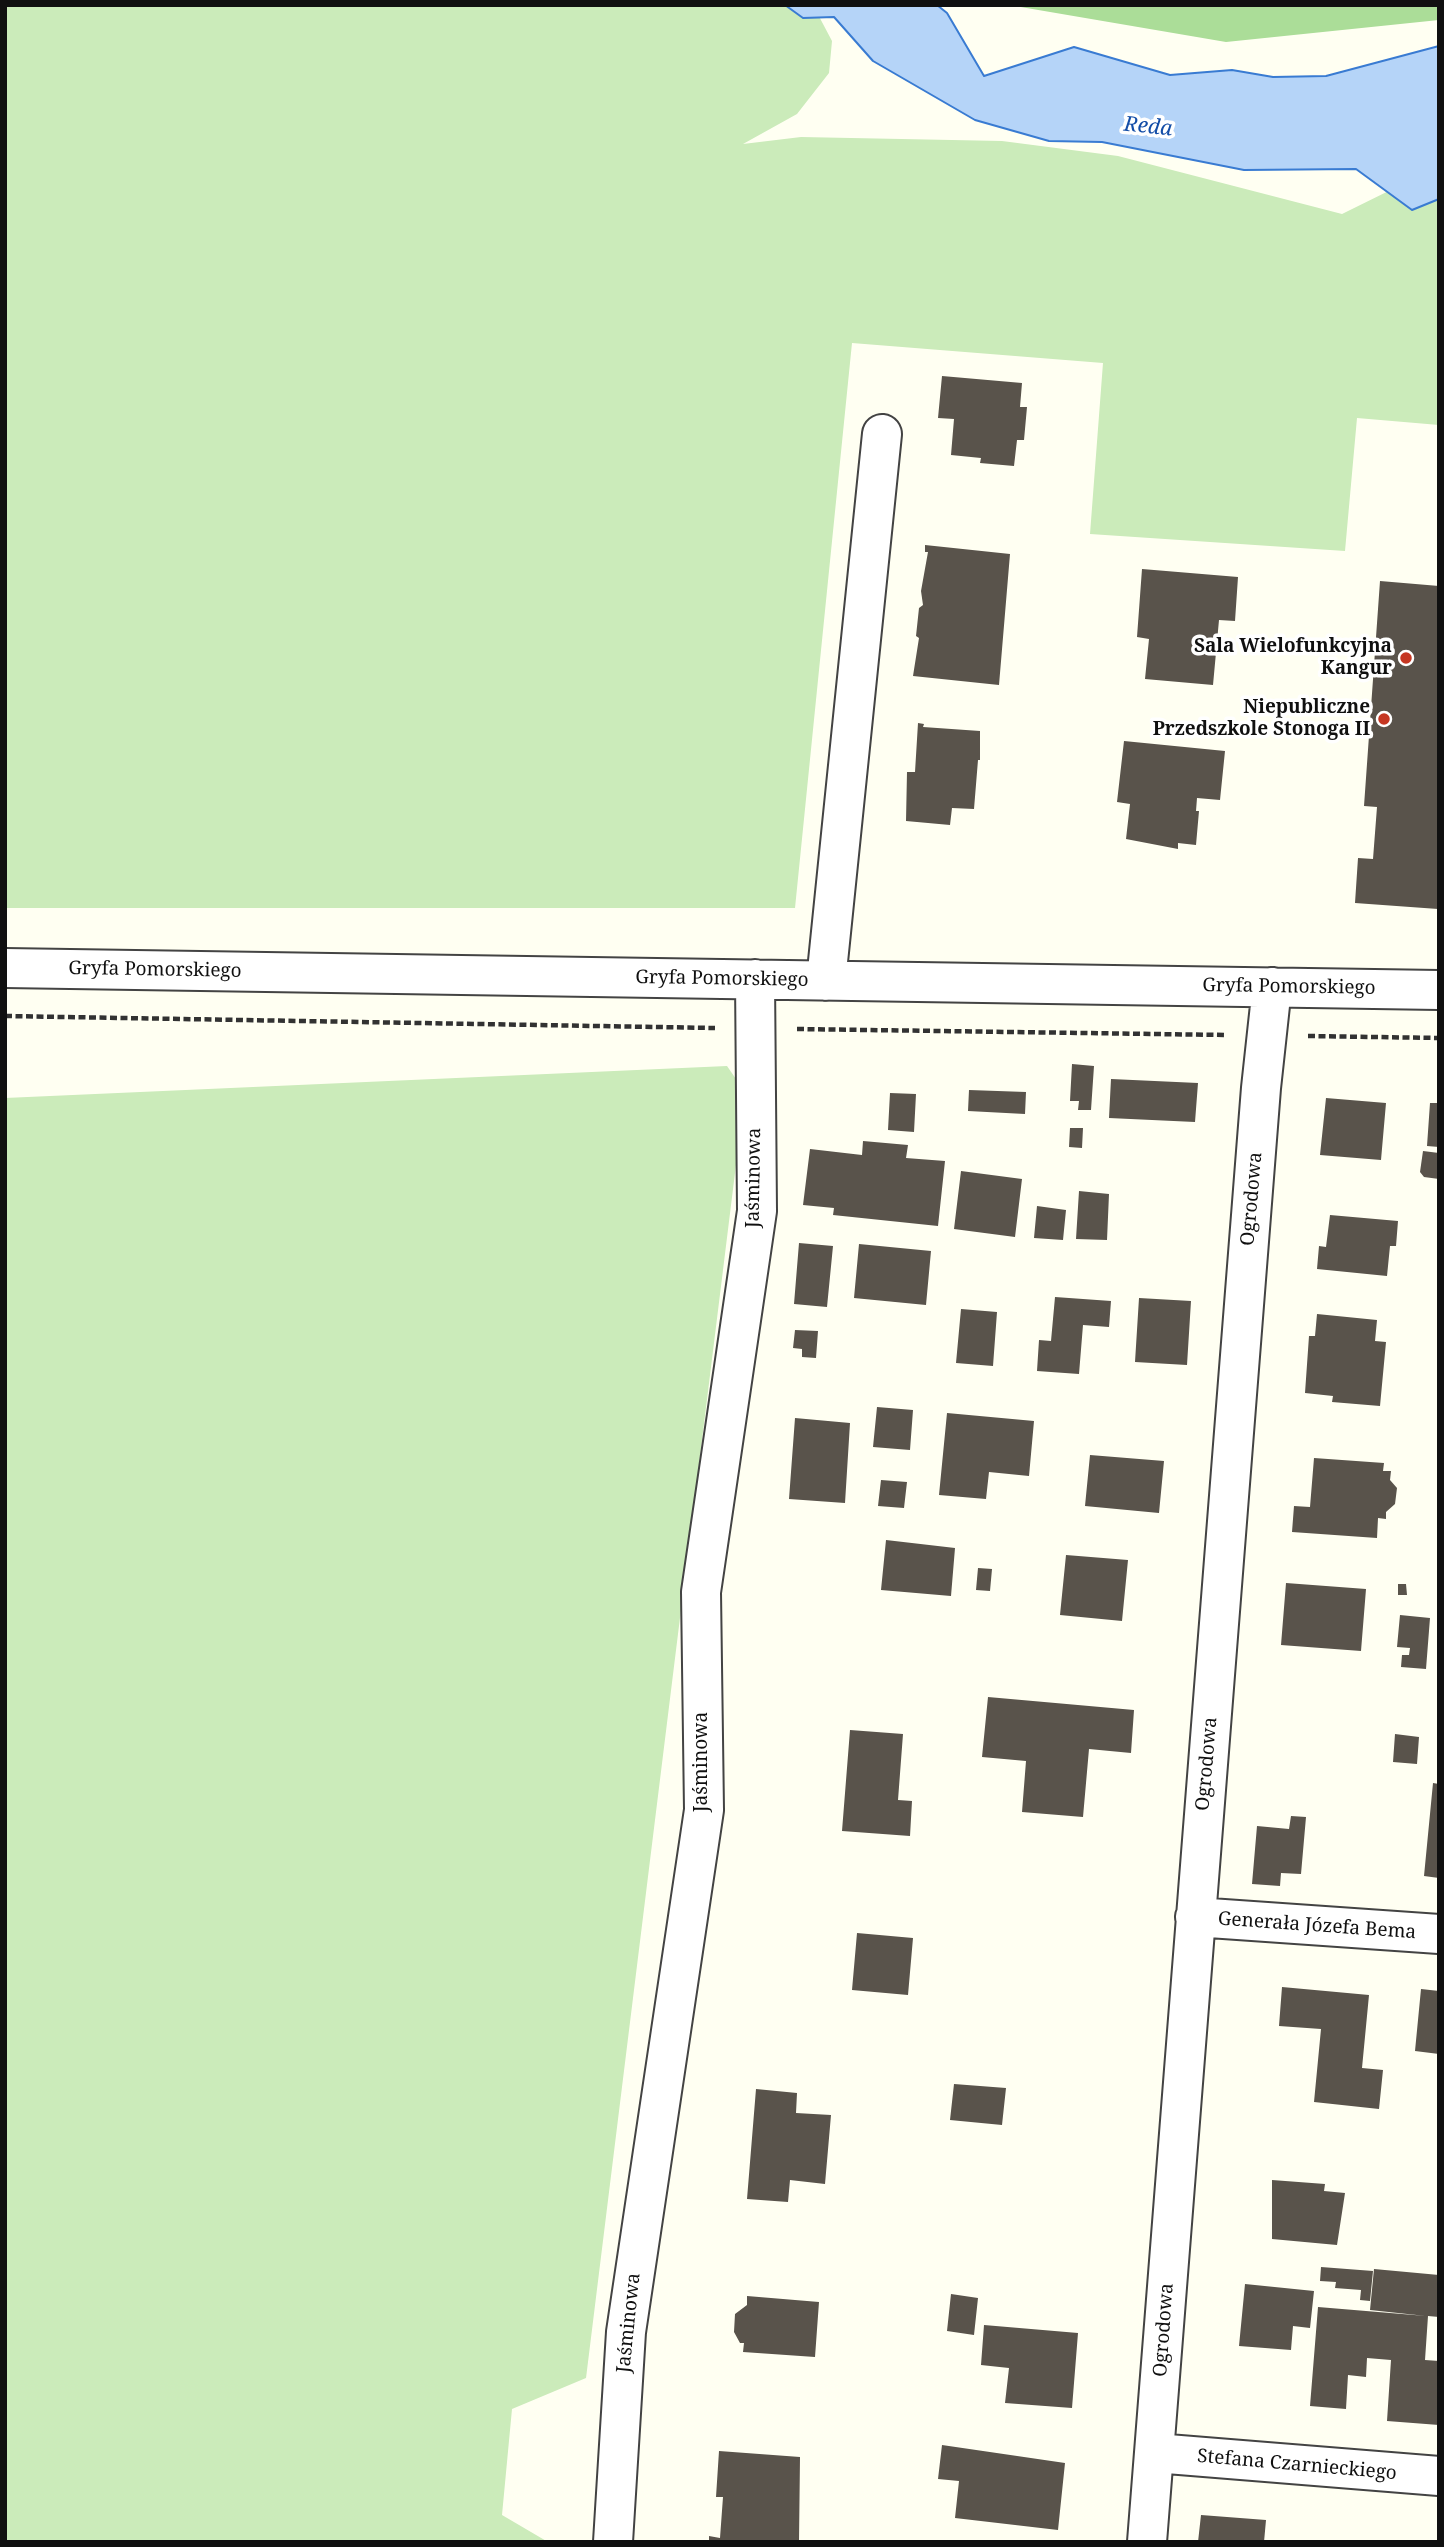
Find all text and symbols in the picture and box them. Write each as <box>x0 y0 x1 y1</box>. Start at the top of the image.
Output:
water label: Reda <box>1123 112 1173 142</box>
place label: Sala Wielofunkcyjna Kangur <box>1194 636 1392 680</box>
marker: Sala Wielofunkcyjna Kangur <box>1398 650 1414 666</box>
place label: Niepubliczne Przedszkole Stonoga II <box>1153 697 1370 741</box>
marker: Niepubliczne Przedszkole Stonoga II <box>1376 711 1392 727</box>
street label: Gryfa Pomorskiego <box>68 957 242 983</box>
street label: Gryfa Pomorskiego <box>635 966 809 992</box>
street label: Gryfa Pomorskiego <box>1202 974 1376 1000</box>
street label: Jaśminowa <box>742 1128 766 1228</box>
street label: Ogrodowa <box>1237 1151 1267 1247</box>
street label: Jaśminowa <box>691 1712 713 1812</box>
street label: Ogrodowa <box>1192 1716 1222 1812</box>
street label: Generała Józefa Bema <box>1217 1908 1417 1944</box>
street label: Jaśminowa <box>612 2272 646 2374</box>
street label: Ogrodowa <box>1149 2282 1179 2378</box>
street label: Stefana Czarnieckiego <box>1196 2445 1398 2485</box>

